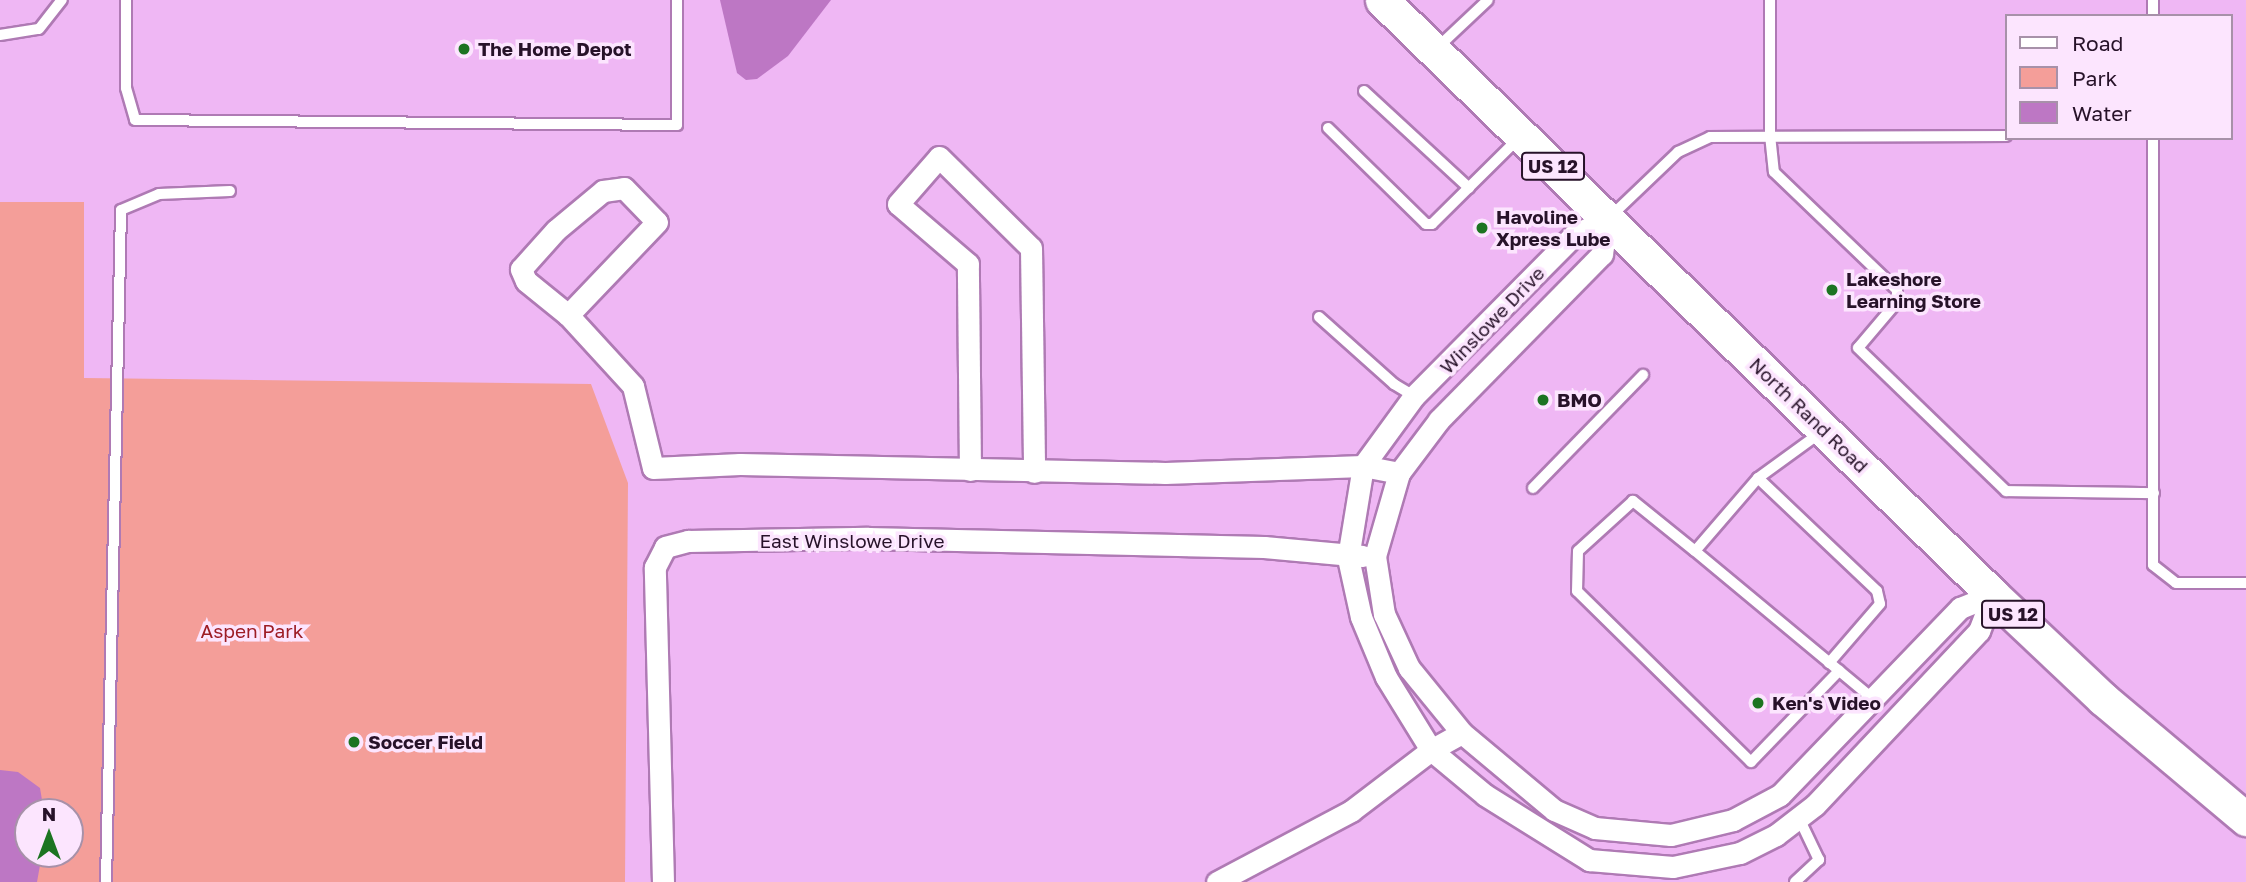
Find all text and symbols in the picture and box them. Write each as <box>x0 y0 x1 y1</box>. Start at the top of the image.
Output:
legend <box>2004 14 2232 140</box>
text: Road <box>2072 30 2123 56</box>
place label: The Home Depot <box>478 38 632 60</box>
marker: The Home Depot <box>456 41 472 57</box>
text: Park <box>2072 65 2117 91</box>
text: Water <box>2072 100 2132 126</box>
road number: US 12 <box>1520 152 1586 181</box>
place label: Havoline Xpress Lube <box>1496 206 1611 250</box>
marker: Havoline Xpress Lube <box>1474 220 1490 236</box>
street label: Winslowe Drive <box>1435 262 1549 378</box>
place label: Lakeshore Learning Store <box>1846 268 1981 312</box>
marker: Lakeshore Learning Store <box>1824 282 1840 298</box>
street label: North Rand Road <box>1745 353 1873 477</box>
place label: BMO <box>1557 389 1602 411</box>
marker: BMO <box>1535 392 1551 408</box>
street label: East Winslowe Drive <box>760 530 944 552</box>
road number: US 12 <box>1980 600 2046 628</box>
park label: Aspen Park <box>201 620 303 642</box>
place label: Ken's Video <box>1772 692 1881 714</box>
marker: Ken's Video <box>1750 695 1766 711</box>
place label: Soccer Field <box>368 731 483 753</box>
marker: Soccer Field <box>346 734 362 750</box>
north arrow <box>14 798 84 868</box>
text: N <box>42 802 56 825</box>

